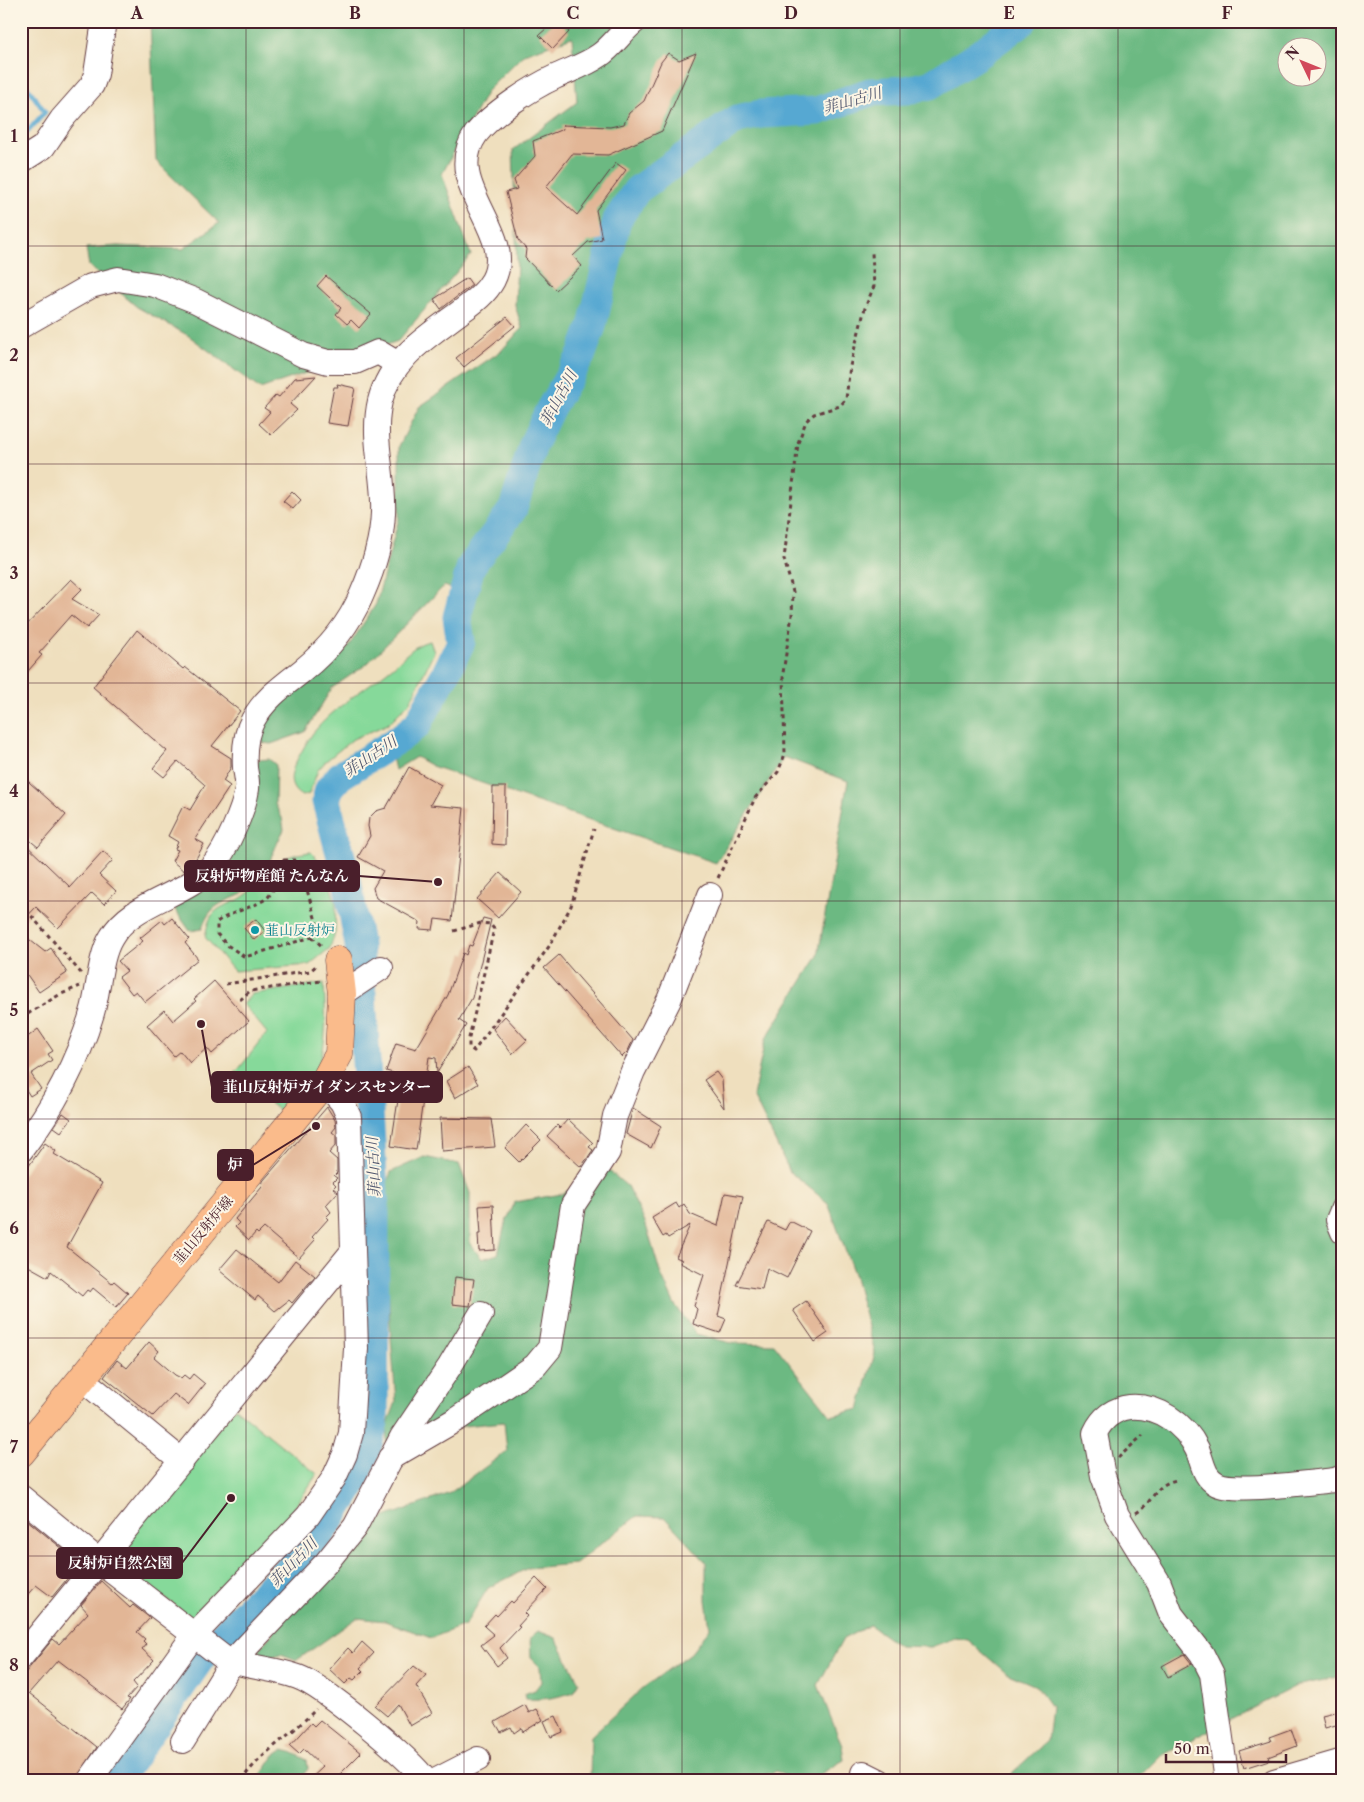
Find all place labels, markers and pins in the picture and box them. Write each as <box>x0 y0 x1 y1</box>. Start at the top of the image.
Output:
callout: 反射炉物産館 たんなん <box>185 861 359 891</box>
place label: 韮山反射炉 <box>265 921 335 939</box>
marker: 韮山反射炉 <box>249 924 261 936</box>
callout: 韮山反射炉ガイダンスセンター <box>212 1072 442 1102</box>
callout: 炉 <box>218 1150 253 1180</box>
callout: 反射炉自然公園 <box>57 1548 182 1578</box>

